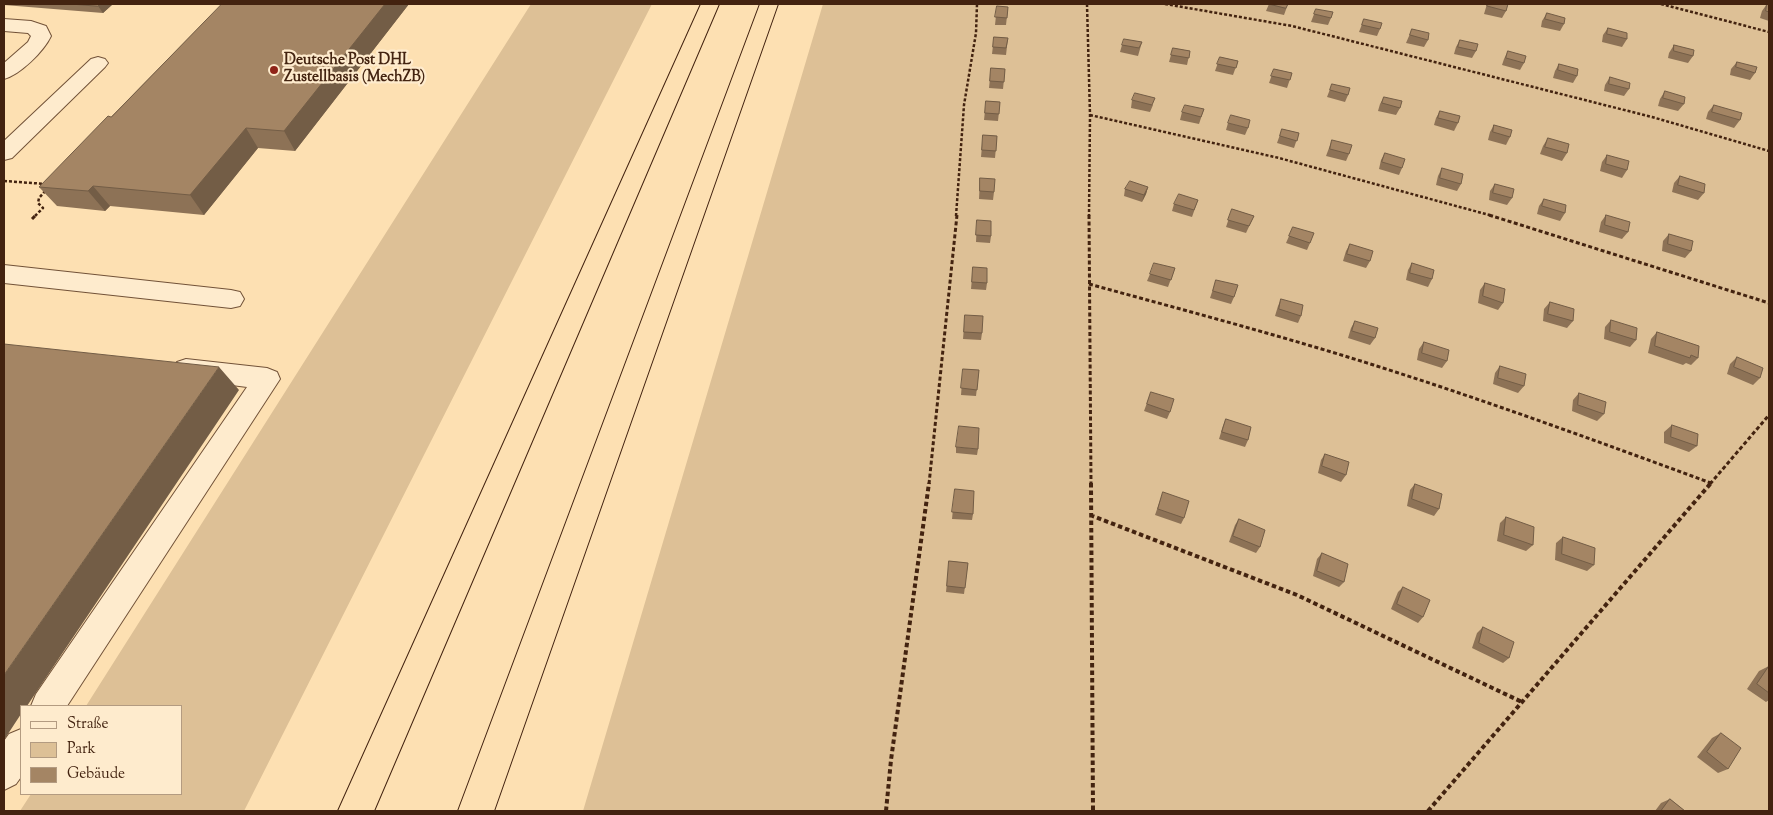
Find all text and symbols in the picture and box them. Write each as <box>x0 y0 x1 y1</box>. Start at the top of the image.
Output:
place label: Deutsche Post DHL Zustellbasis (MechZB) <box>284 52 425 87</box>
marker: Deutsche Post DHL Zustellbasis (MechZB) <box>268 64 280 76</box>
legend <box>20 705 182 795</box>
text: Straße <box>67 714 109 735</box>
text: Park <box>67 739 96 760</box>
text: Gebäude <box>67 764 125 785</box>

